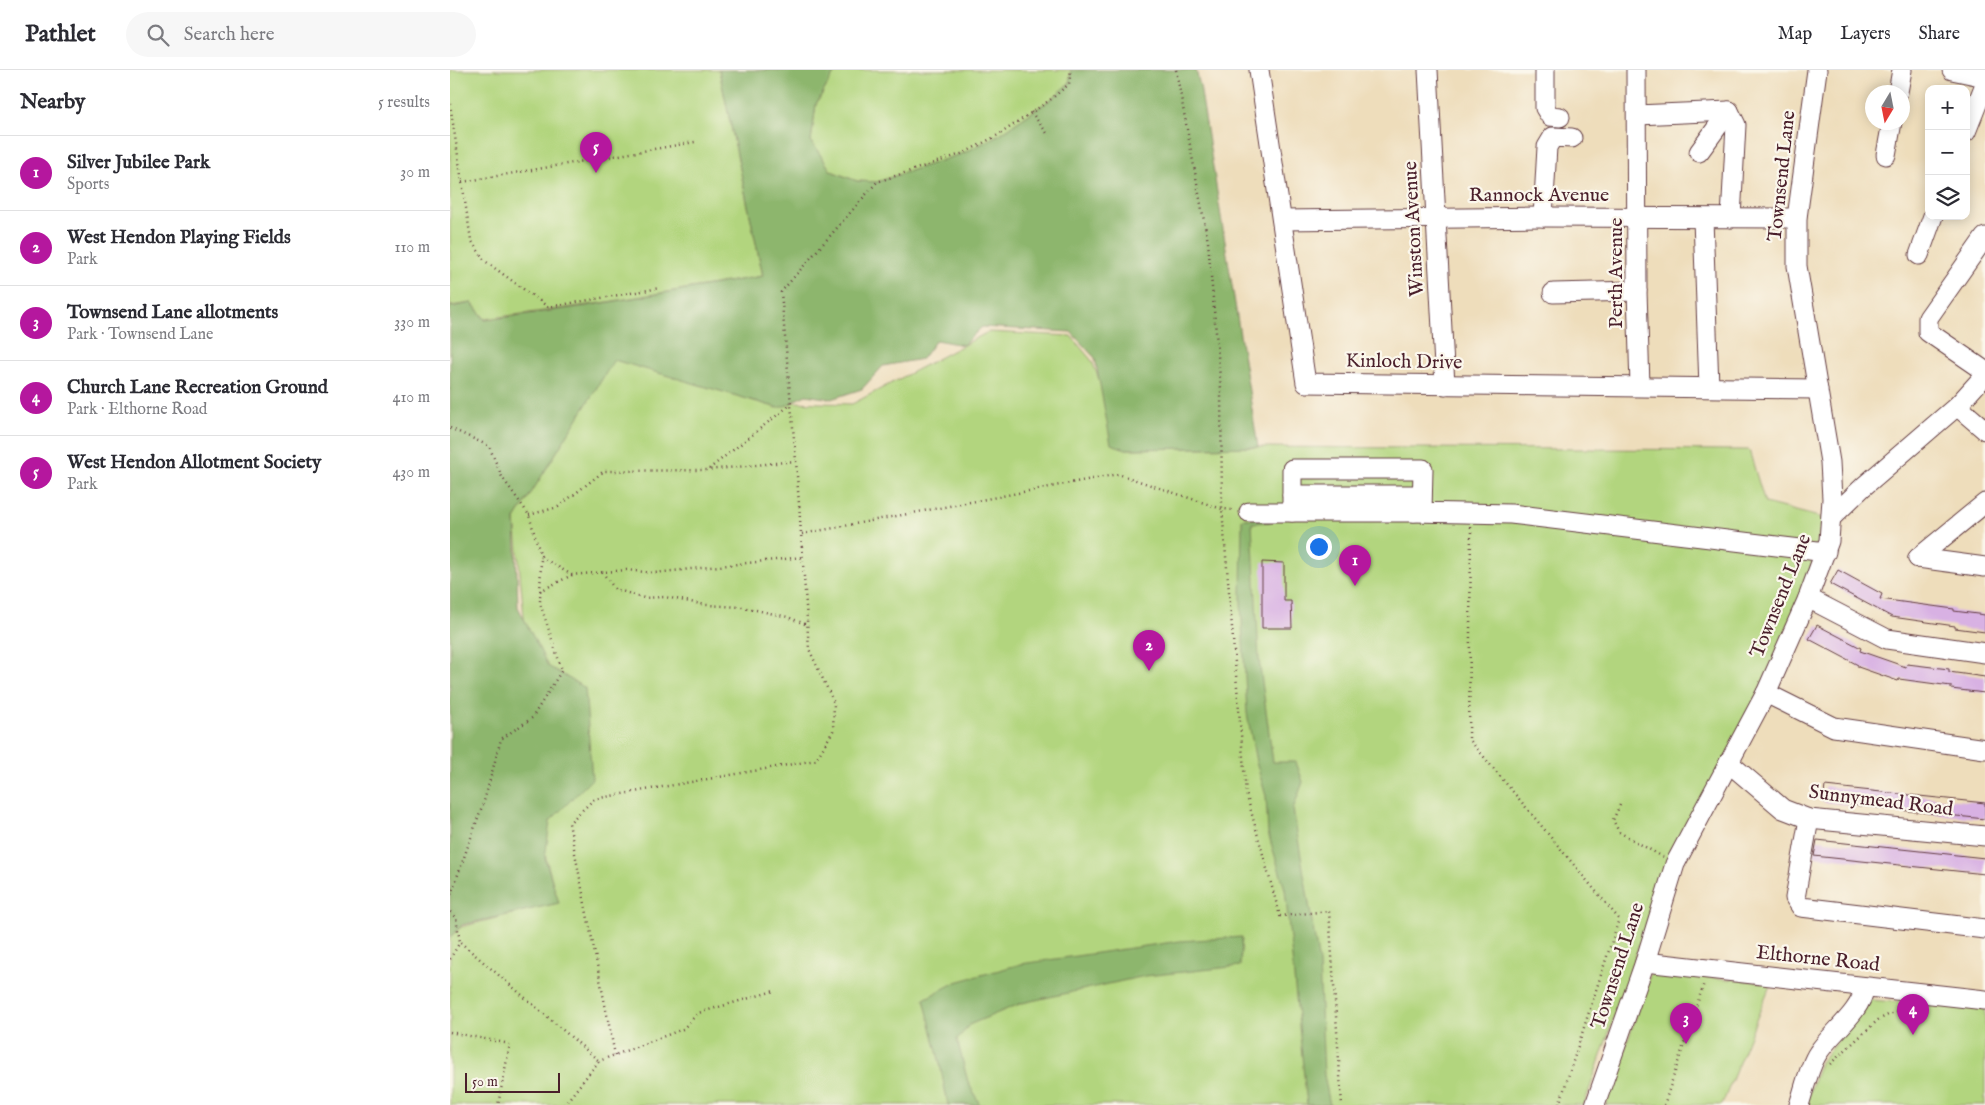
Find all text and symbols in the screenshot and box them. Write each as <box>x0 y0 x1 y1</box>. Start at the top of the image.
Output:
search box <box>126 12 476 57</box>
text: Pathlet <box>25 19 96 50</box>
icon: search <box>144 21 172 49</box>
text: Search here <box>184 23 274 47</box>
text: Map <box>1778 23 1812 46</box>
text: Layers <box>1840 23 1891 46</box>
text: Share <box>1919 23 1960 46</box>
north arrow <box>1865 85 1910 130</box>
map controls <box>1925 85 1970 220</box>
button: + <box>1925 85 1970 130</box>
text: Nearby <box>20 89 85 116</box>
text: 5 results <box>378 93 430 113</box>
street label: Townsend Lane <box>1763 109 1801 243</box>
button: − <box>1925 130 1970 175</box>
pin: 5 <box>580 132 612 173</box>
text: Silver Jubilee Park <box>67 151 210 175</box>
street label: Winston Avenue <box>1398 161 1430 297</box>
text: 1 <box>33 163 39 183</box>
text: 30 m <box>400 163 430 183</box>
text: Sports <box>67 175 109 195</box>
button: layers <box>1925 175 1970 220</box>
street label: Rannock Avenue <box>1469 183 1609 208</box>
street label: Perth Avenue <box>1604 218 1629 328</box>
text: West Hendon Playing Fields <box>67 226 291 250</box>
text: 2 <box>32 238 40 258</box>
text: 110 m <box>394 238 430 258</box>
text: Park <box>67 250 97 270</box>
text: Townsend Lane allotments <box>67 301 278 325</box>
text: 3 <box>33 313 39 333</box>
text: 330 m <box>394 313 430 333</box>
text: Park · Townsend Lane <box>67 325 213 345</box>
street label: Kinloch Drive <box>1345 348 1463 376</box>
text: Church Lane Recreation Ground <box>67 376 328 400</box>
text: 4 <box>32 388 40 408</box>
text: 410 m <box>393 388 430 408</box>
text: Park · Elthorne Road <box>67 400 207 420</box>
text: West Hendon Allotment Society <box>67 451 321 475</box>
text: 5 <box>33 463 39 483</box>
text: 430 m <box>392 463 430 483</box>
text: Park <box>67 475 97 495</box>
street label: Townsend Lane <box>1745 530 1817 662</box>
your location <box>1306 534 1332 560</box>
pin: 1 <box>1339 545 1371 586</box>
pin: 2 <box>1133 630 1165 671</box>
street label: Sunnymead Road <box>1807 780 1955 822</box>
street label: Townsend Lane <box>1586 900 1650 1032</box>
street label: Elthorne Road <box>1755 940 1881 978</box>
pin: 4 <box>1897 994 1929 1035</box>
pin: 3 <box>1670 1003 1702 1044</box>
scale bar <box>465 1070 560 1093</box>
text: 50 m <box>472 1073 498 1091</box>

